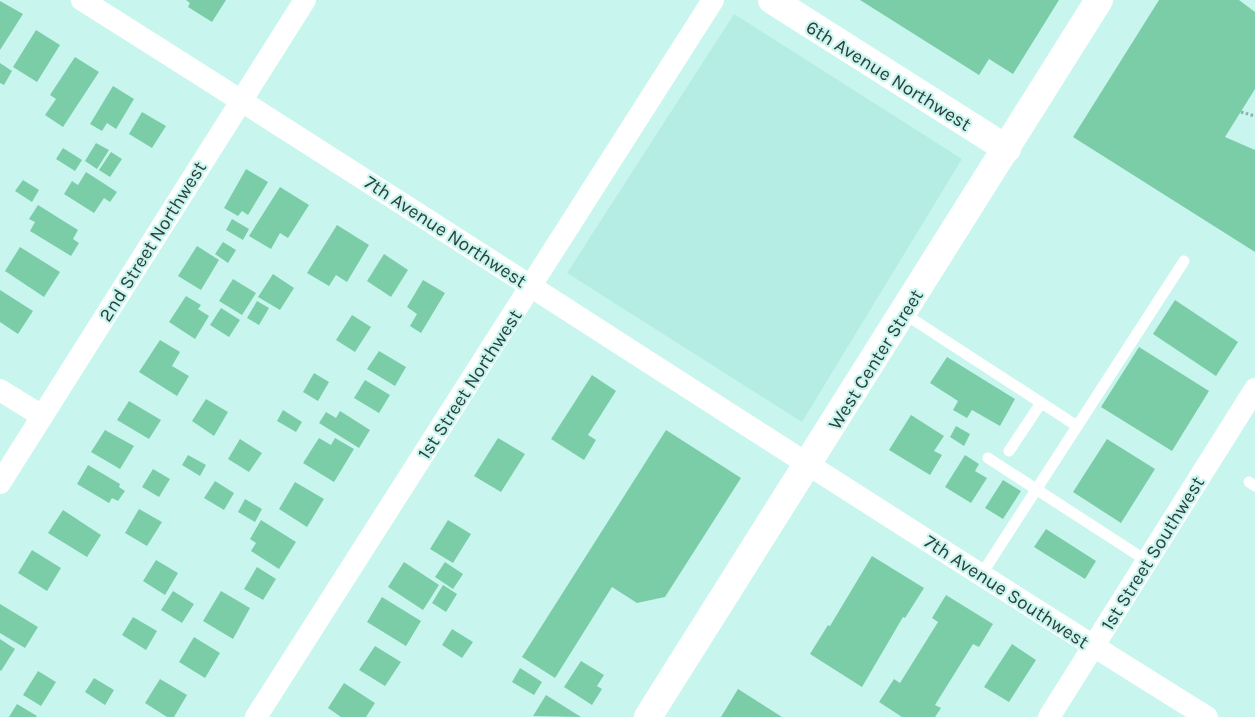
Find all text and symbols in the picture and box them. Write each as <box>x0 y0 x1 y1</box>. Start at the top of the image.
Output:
street label: 6th Avenue Northwest <box>802 16 975 136</box>
street label: 2nd Street Northwest <box>95 157 211 326</box>
street label: 7th Avenue Northwest <box>360 171 531 292</box>
street label: West Center Street <box>824 285 928 434</box>
street label: 1st Street Northwest <box>413 306 526 464</box>
street label: 1st Street Southwest <box>1097 473 1209 635</box>
street label: 7th Avenue Southwest <box>920 530 1093 653</box>

